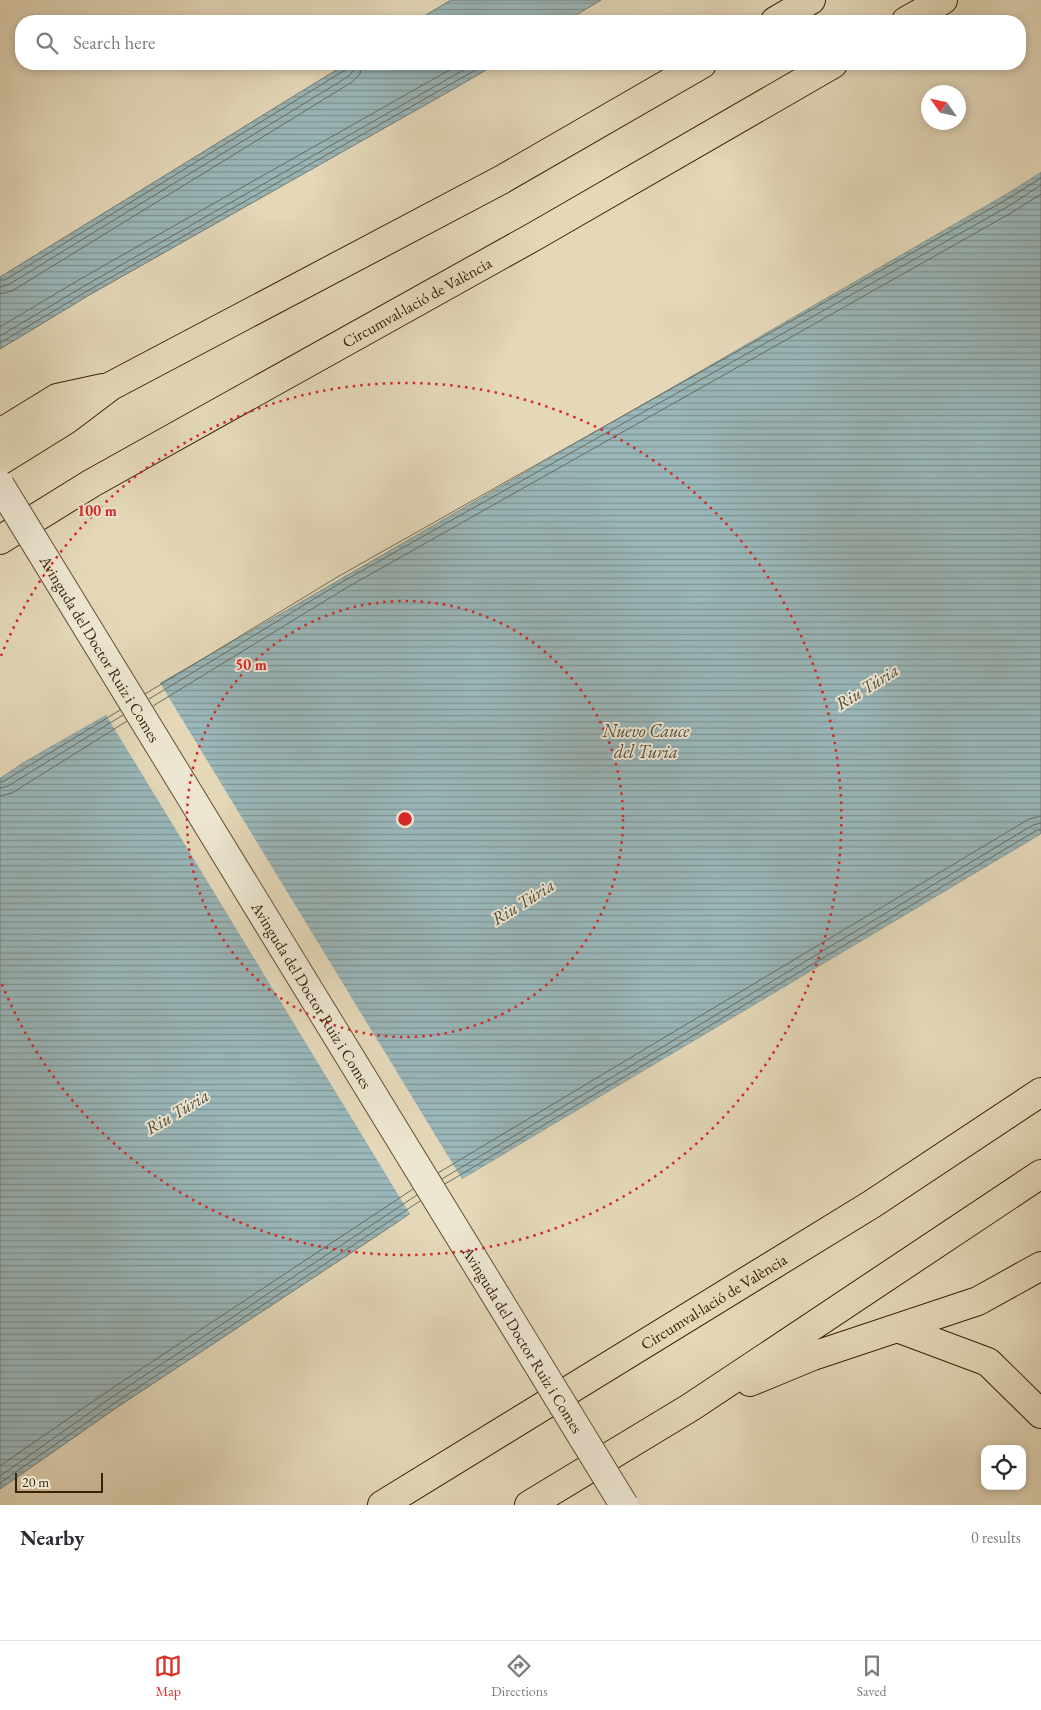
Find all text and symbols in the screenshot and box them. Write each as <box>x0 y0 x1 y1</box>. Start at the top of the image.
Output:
search box <box>15 15 1026 70</box>
icon: search <box>33 29 61 57</box>
text: Search here <box>73 30 155 55</box>
north arrow <box>921 85 966 130</box>
street label: Circumval·lació de València <box>338 252 496 353</box>
text: 100 m <box>77 501 117 520</box>
street label: Avinguda del Doctor Ruiz i Comes <box>34 551 165 746</box>
text: 50 m <box>235 655 267 674</box>
water label: Riu Túria <box>831 658 903 715</box>
water label: Nuevo Cauce del Turia <box>602 719 690 763</box>
centre of rings <box>396 810 414 828</box>
water label: Riu Túria <box>487 873 559 930</box>
street label: Avinguda del Doctor Ruiz i Comes <box>246 897 377 1093</box>
water label: Riu Túria <box>141 1084 213 1140</box>
street label: Avinguda del Doctor Ruiz i Comes <box>457 1242 588 1437</box>
street label: Circumval·lació de València <box>637 1249 791 1355</box>
map controls <box>981 1445 1026 1490</box>
button: locate <box>981 1445 1026 1490</box>
scale bar <box>15 1470 102 1493</box>
text: 20 m <box>22 1473 49 1491</box>
text: Nearby <box>20 1524 84 1551</box>
text: 0 results <box>971 1527 1021 1548</box>
tab: Map <box>154 1652 182 1700</box>
tab: Directions <box>491 1652 548 1700</box>
tab: Saved <box>857 1652 887 1700</box>

